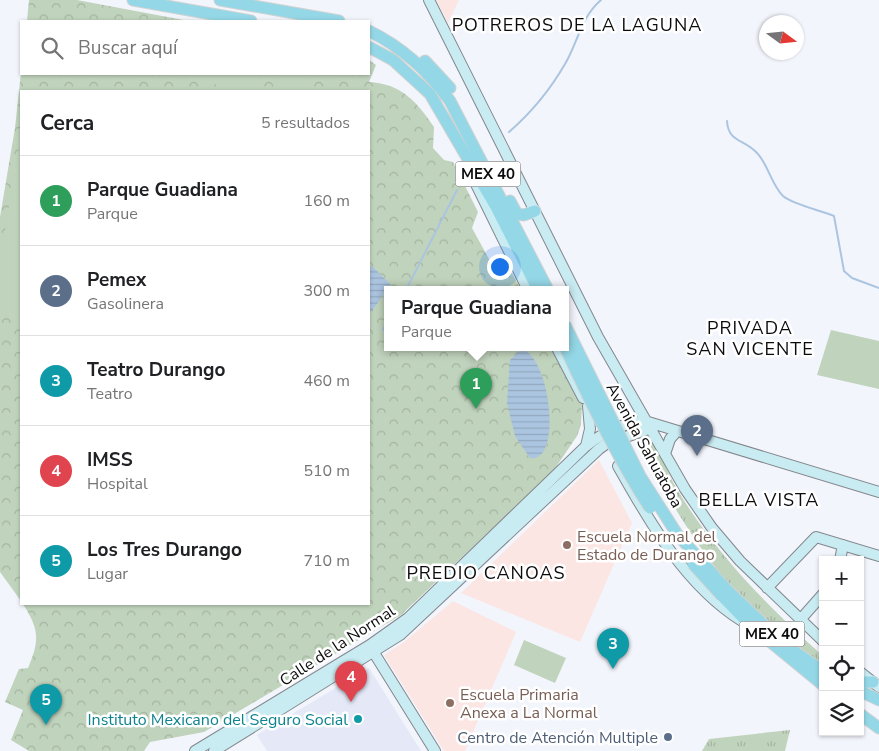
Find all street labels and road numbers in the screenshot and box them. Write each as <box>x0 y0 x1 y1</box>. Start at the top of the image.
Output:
road number: MEX 40 <box>456 162 520 186</box>
street label: Avenida Sahuatoba <box>601 379 688 512</box>
street label: Calle de la Normal <box>276 600 400 691</box>
road number: MEX 40 <box>740 622 804 646</box>

